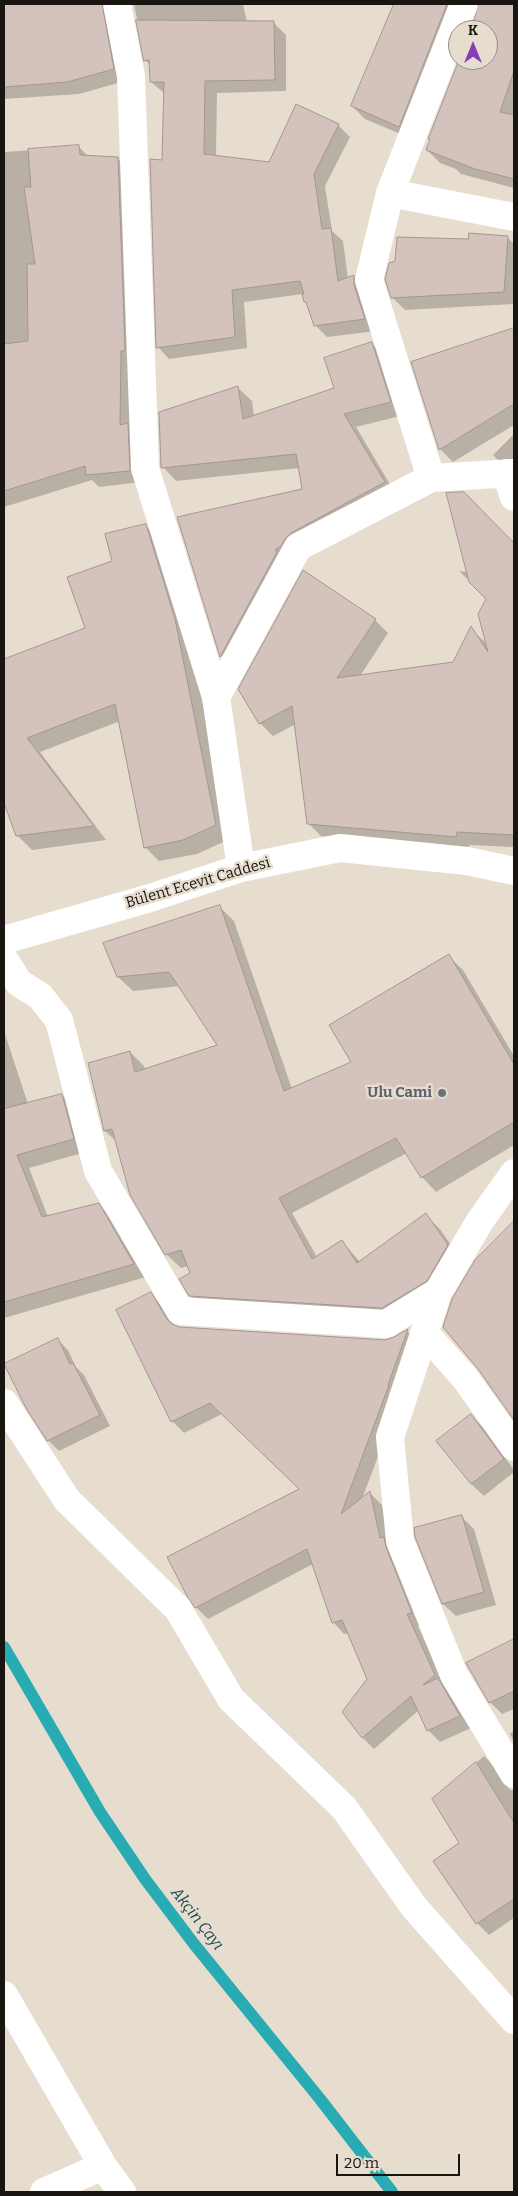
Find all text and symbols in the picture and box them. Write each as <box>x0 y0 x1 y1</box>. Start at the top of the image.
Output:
north arrow <box>448 20 498 70</box>
text: K <box>468 22 478 39</box>
street label: Bülent Ecevit Caddesi <box>124 854 272 912</box>
place label: Ulu Cami <box>367 1084 432 1102</box>
marker: Ulu Cami <box>436 1087 448 1099</box>
water label: Akçin Çayı <box>167 1884 227 1954</box>
scale bar <box>338 2144 462 2176</box>
text: 20 m <box>344 2154 379 2172</box>

